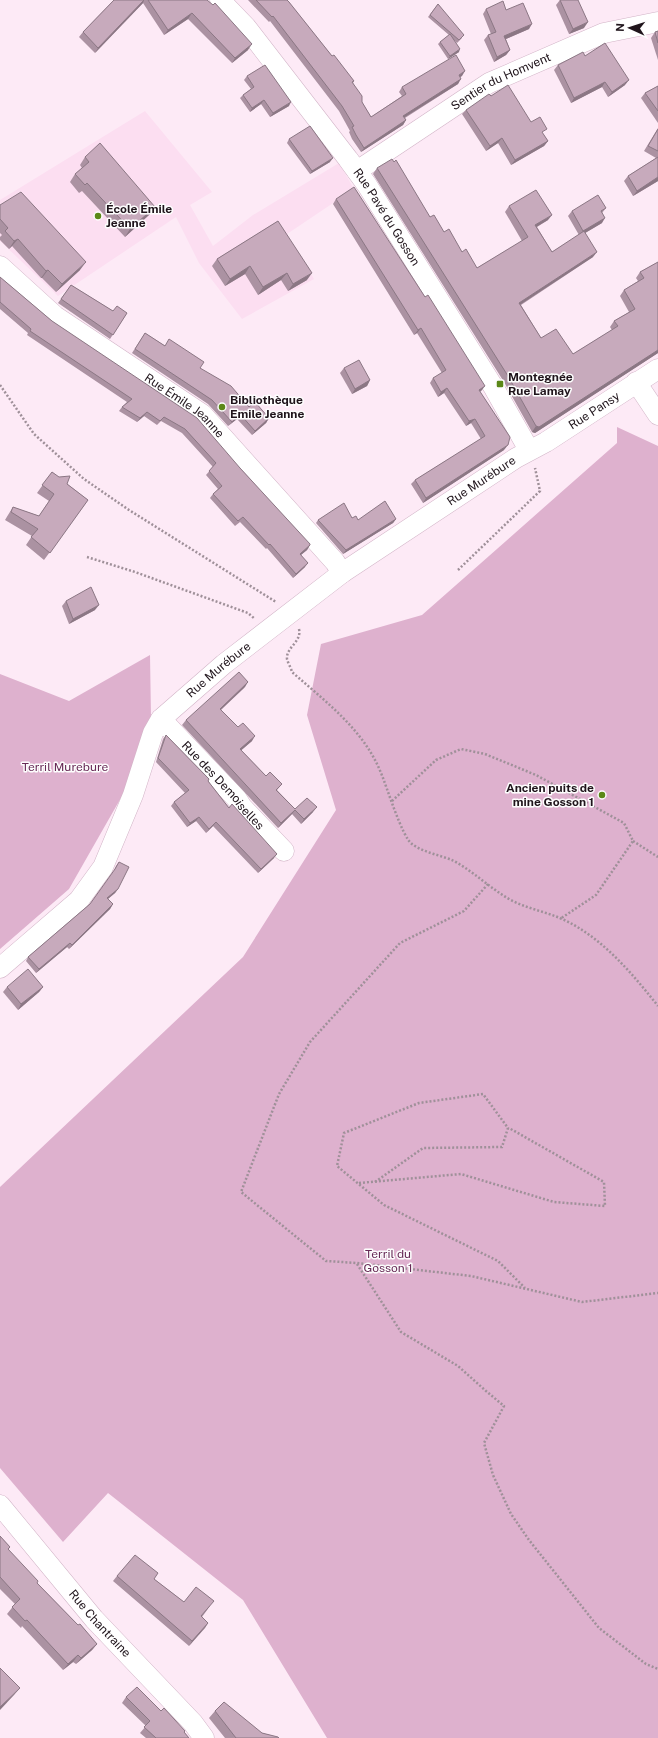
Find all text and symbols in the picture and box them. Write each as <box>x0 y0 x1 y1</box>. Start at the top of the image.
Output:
north arrow <box>610 8 650 48</box>
text: N <box>614 23 626 32</box>
street label: Sentier du Homvent <box>448 50 553 113</box>
street label: Rue Pavé du Gosson <box>350 166 423 268</box>
place label: École Émile Jeanne <box>106 202 172 230</box>
marker: École Émile Jeanne <box>93 211 103 221</box>
place label: Montegnée Rue Lamay <box>508 370 573 398</box>
street label: Rue Émile Jeanne <box>142 371 227 441</box>
marker: Montegnée Rue Lamay <box>495 379 505 389</box>
street label: Rue Pansy <box>566 389 623 432</box>
place label: Bibliothèque Emile Jeanne <box>230 393 304 421</box>
marker: Bibliothèque Emile Jeanne <box>217 402 227 412</box>
street label: Rue Murébure <box>444 453 518 509</box>
street label: Rue Murébure <box>184 639 254 701</box>
street label: Rue des Demoiselles <box>179 738 267 833</box>
park label: Terril Murebure <box>22 760 109 774</box>
place label: Ancien puits de mine Gosson 1 <box>506 781 594 809</box>
marker: Ancien puits de mine Gosson 1 <box>597 790 607 800</box>
park label: Terril du Gosson 1 <box>363 1247 413 1275</box>
street label: Rue Chantraine <box>66 1587 134 1660</box>

